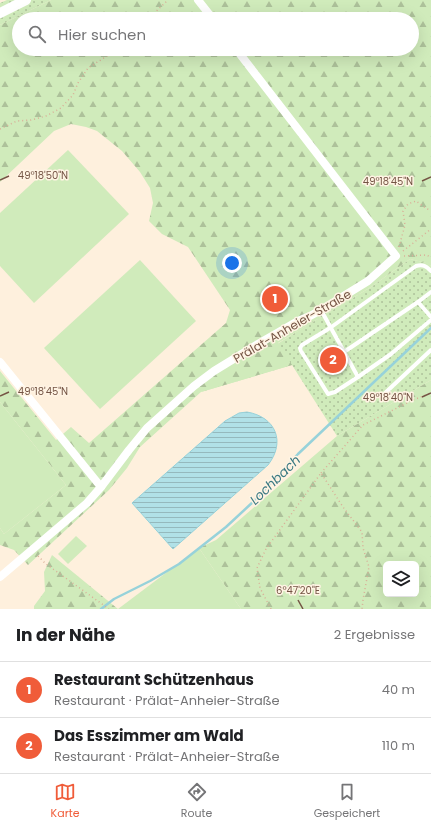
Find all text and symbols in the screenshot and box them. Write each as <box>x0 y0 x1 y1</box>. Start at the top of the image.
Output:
search box <box>12 12 419 56</box>
icon: search <box>26 23 48 45</box>
text: Hier suchen <box>58 24 146 45</box>
text: 49°18'50"N <box>18 168 68 183</box>
text: 49°18'45"N <box>363 174 413 189</box>
your location <box>222 253 242 273</box>
pin: 1 <box>262 284 288 314</box>
street label: Prälat-Anheier-Straße <box>230 285 354 367</box>
pin: 2 <box>320 345 346 375</box>
text: 49°18'45"N <box>18 384 68 399</box>
text: 49°18'40"N <box>363 390 413 405</box>
water label: Lochbach <box>245 451 305 509</box>
map controls <box>383 561 419 597</box>
button: layers <box>383 561 419 597</box>
text: 6°47'20"E <box>276 583 320 598</box>
text: In der Nähe <box>16 623 115 647</box>
text: 2 Ergebnisse <box>334 625 415 644</box>
text: Restaurant Schützenhaus <box>54 669 254 690</box>
text: 1 <box>27 680 31 699</box>
text: 40 m <box>382 680 415 699</box>
text: Restaurant · Prälat-Anheier-Straße <box>54 691 280 710</box>
text: Das Esszimmer am Wald <box>54 725 244 746</box>
text: 2 <box>25 736 33 755</box>
text: 110 m <box>382 736 415 755</box>
text: Restaurant · Prälat-Anheier-Straße <box>54 747 280 766</box>
tab: Karte <box>51 781 80 822</box>
tab: Route <box>181 781 212 822</box>
tab: Gespeichert <box>314 781 380 822</box>

